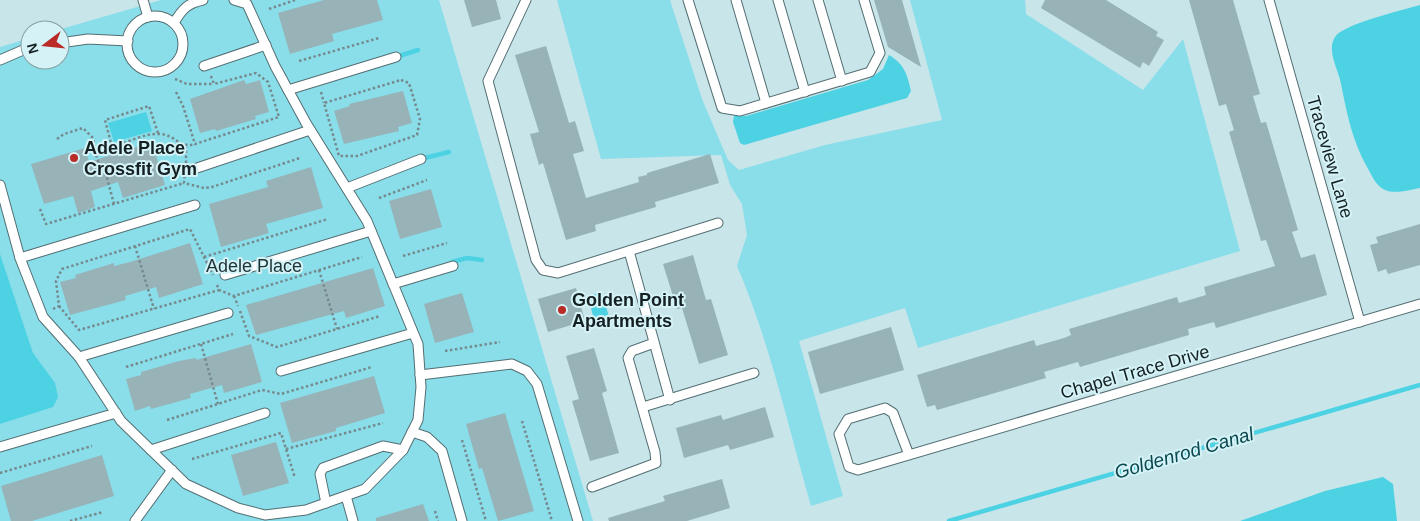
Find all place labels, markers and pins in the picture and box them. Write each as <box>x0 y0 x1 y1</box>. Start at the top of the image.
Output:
place label: Adele Place Crossfit Gym <box>84 138 197 179</box>
marker: Adele Place Crossfit Gym <box>68 152 80 164</box>
place label: Golden Point Apartments <box>572 290 684 331</box>
marker: Golden Point Apartments <box>556 304 568 316</box>

